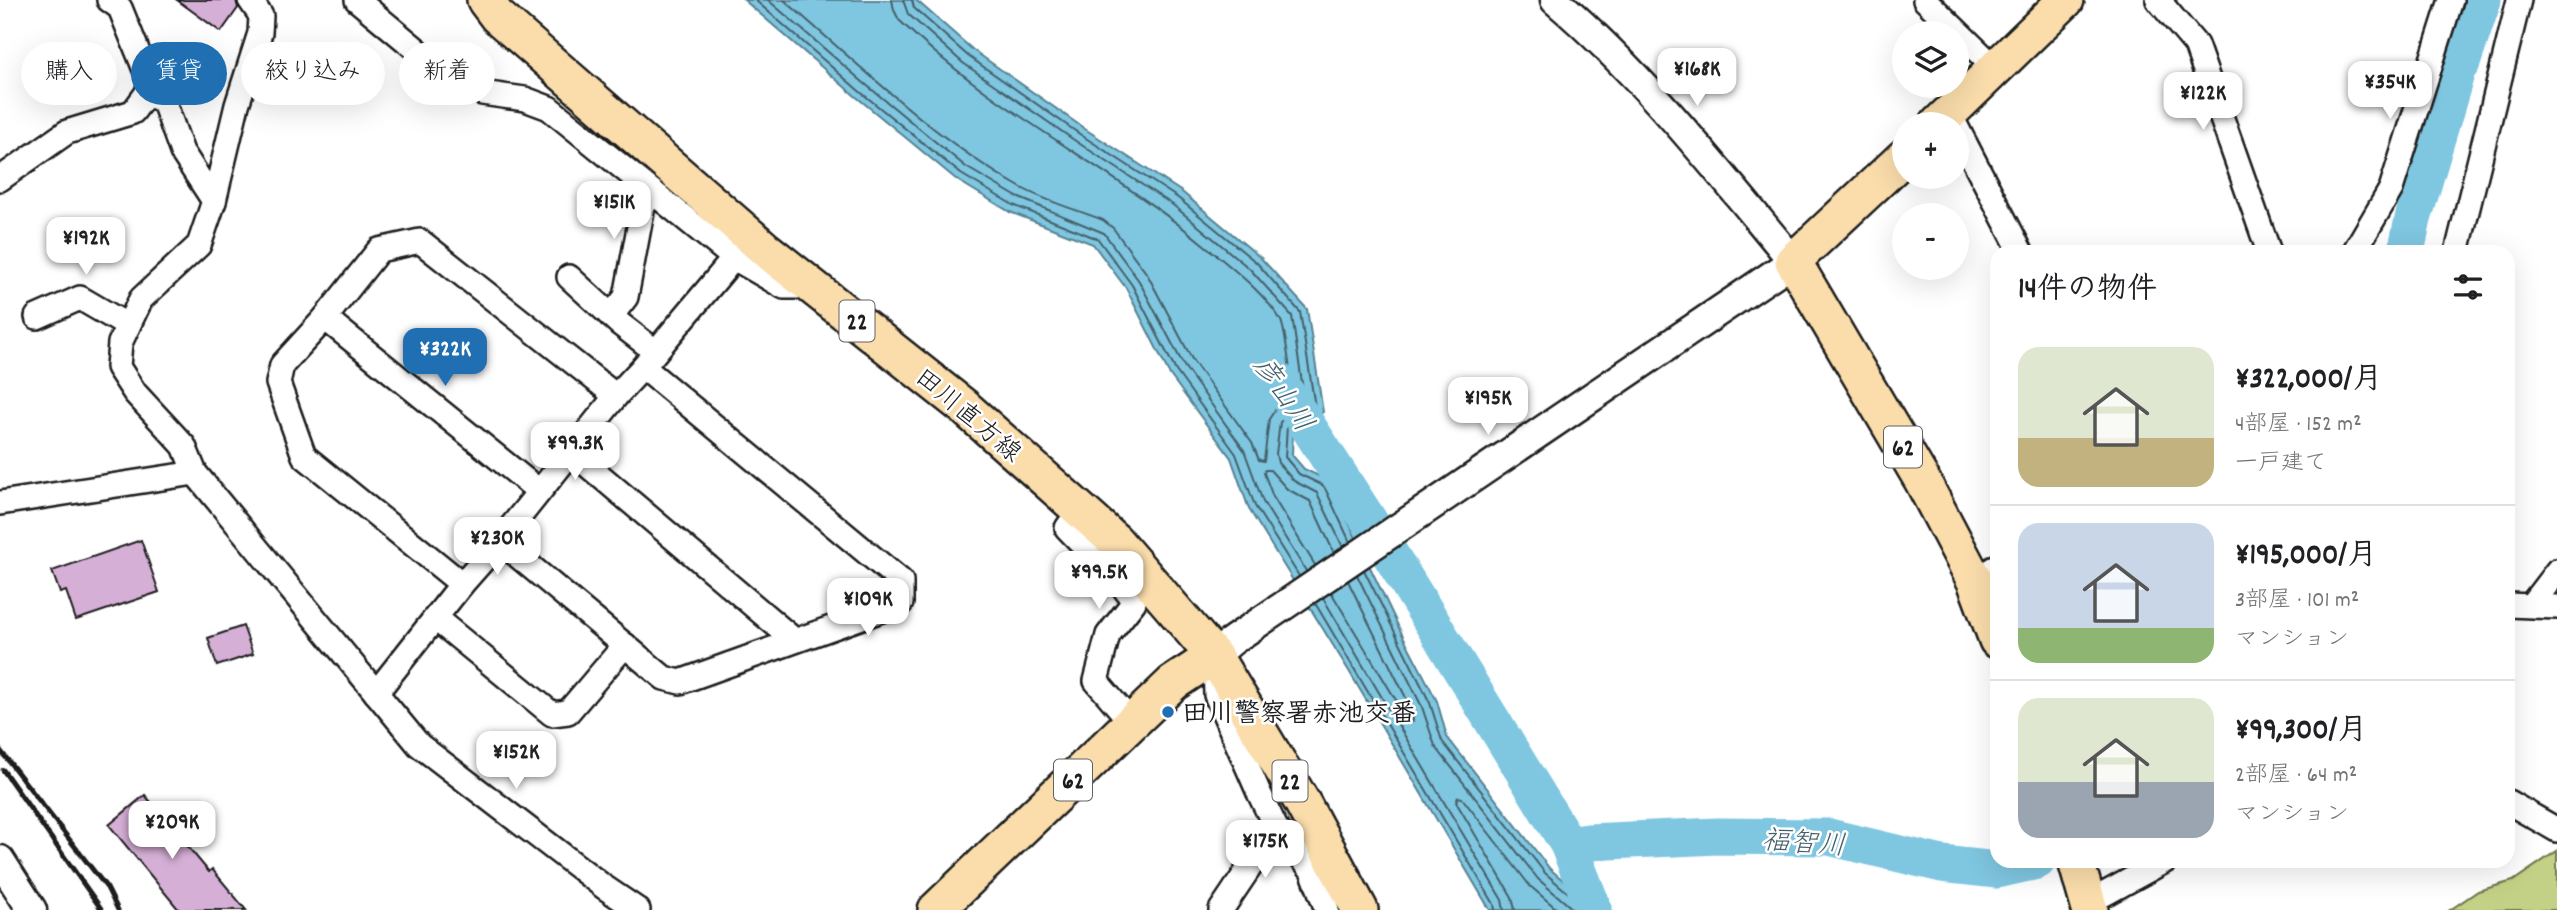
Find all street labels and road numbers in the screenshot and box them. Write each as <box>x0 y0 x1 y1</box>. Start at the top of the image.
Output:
road number: 22 <box>840 300 874 342</box>
street label: 田川直方線 <box>905 361 1028 473</box>
road number: 62 <box>1884 426 1922 467</box>
road number: 62 <box>1054 760 1092 800</box>
road number: 22 <box>1272 760 1308 802</box>

